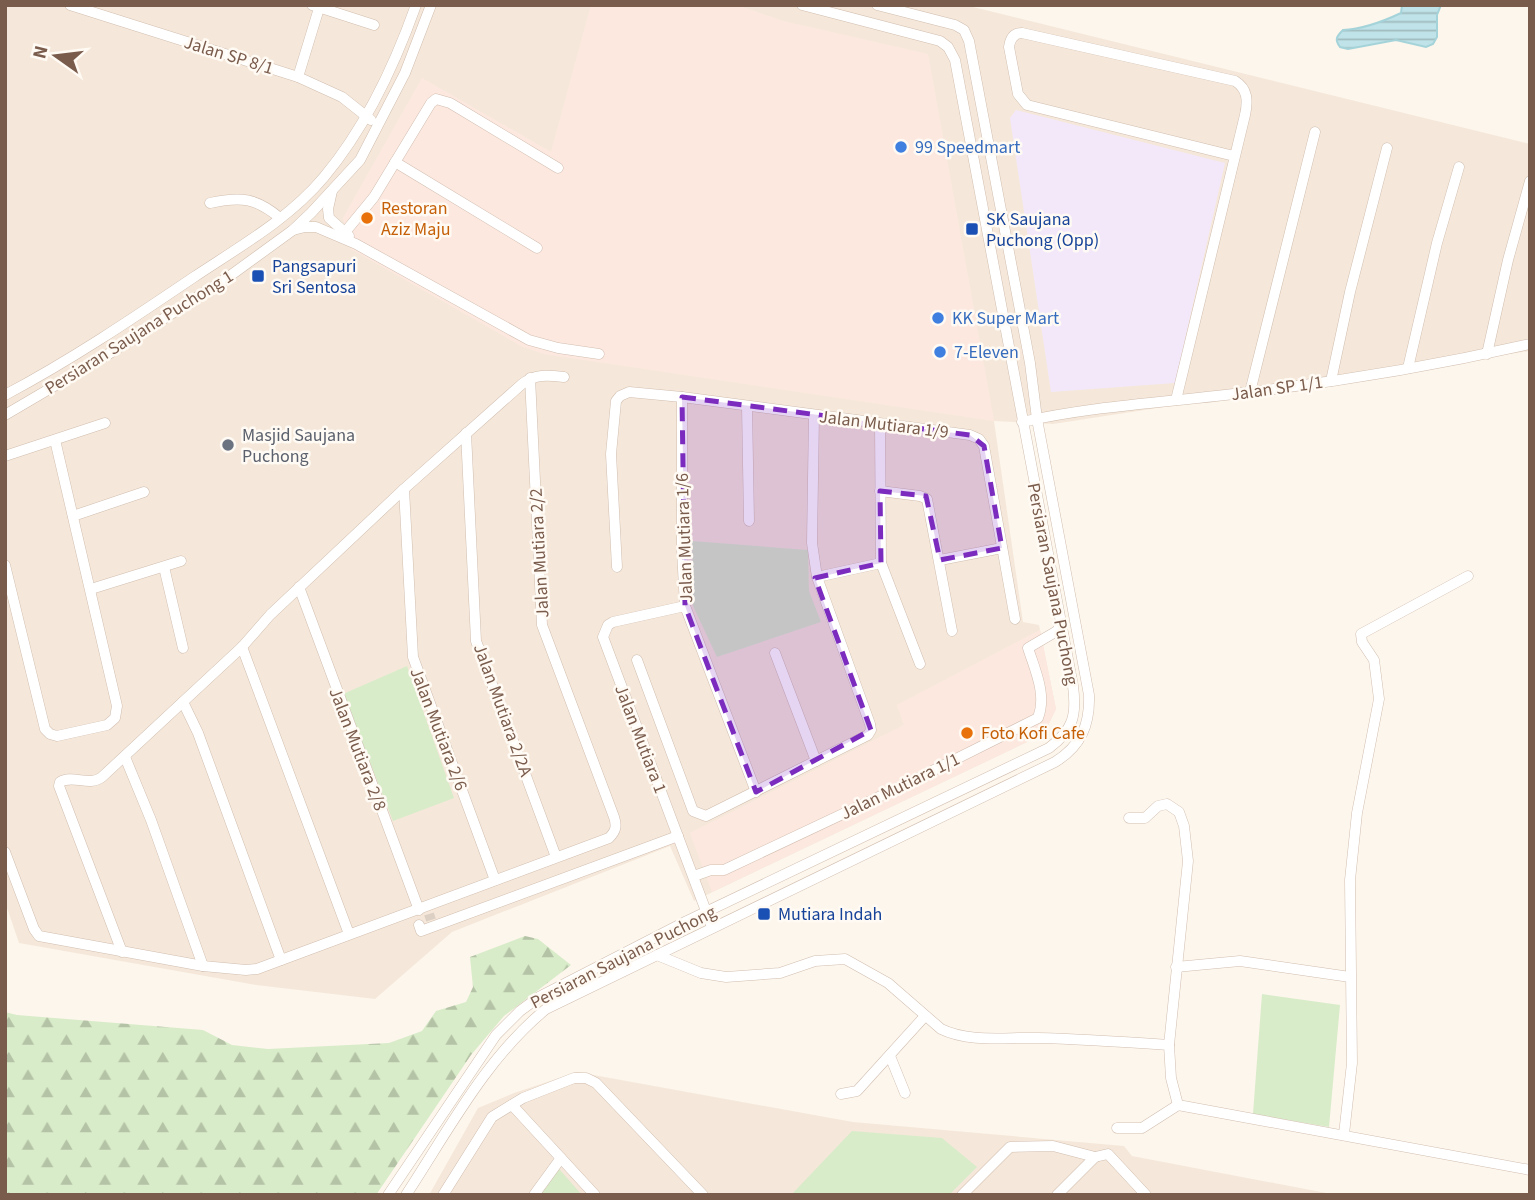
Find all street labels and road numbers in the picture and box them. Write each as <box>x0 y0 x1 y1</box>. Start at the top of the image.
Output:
street label: Jalan SP 8/1 <box>181 30 277 81</box>
street label: Persiaran Saujana Puchong 1 <box>40 264 238 401</box>
street label: Jalan SP 1/1 <box>1230 370 1325 407</box>
street label: Jalan Mutiara 1/9 <box>818 404 950 445</box>
street label: Jalan Mutiara 1/6 <box>670 473 699 603</box>
street label: Persiaran Saujana Puchong <box>1021 481 1084 687</box>
street label: Jalan Mutiara 2/2 <box>524 487 555 619</box>
street label: Jalan Mutiara 2/2A <box>467 640 538 780</box>
street label: Jalan Mutiara 2/6 <box>404 664 474 794</box>
street label: Jalan Mutiara 1 <box>608 681 673 797</box>
street label: Jalan Mutiara 2/8 <box>323 684 393 814</box>
street label: Jalan Mutiara 1/1 <box>836 747 964 826</box>
street label: Persiaran Saujana Puchong <box>526 900 720 1015</box>

